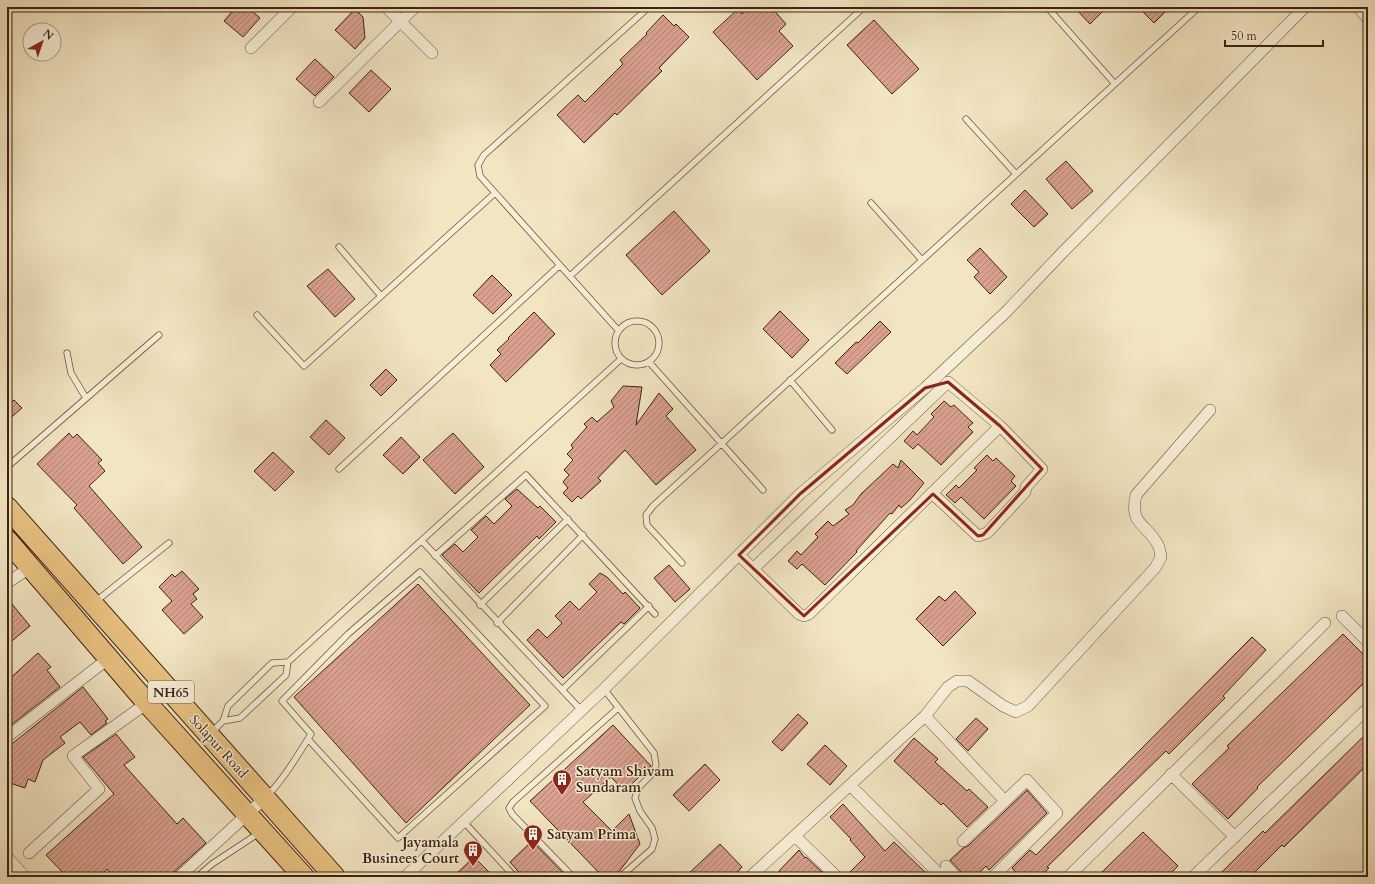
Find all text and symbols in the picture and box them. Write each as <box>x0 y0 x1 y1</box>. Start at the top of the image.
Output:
north arrow <box>22 22 62 62</box>
scale bar <box>1225 22 1323 48</box>
text: N <box>40 26 57 44</box>
text: 50 m <box>1231 28 1258 44</box>
road number: NH65 <box>148 681 194 703</box>
street label: Solapur Road <box>185 711 252 782</box>
place label: Satyam Shivam Sundaram <box>576 762 674 797</box>
building icon: Satyam Shivam Sundaram <box>551 768 573 796</box>
building icon: Satyam Prima <box>522 823 544 851</box>
place label: Satyam Prima <box>547 825 636 844</box>
place label: Jayamala Businees Court <box>362 833 459 868</box>
building icon: Jayamala Businees Court <box>462 839 484 867</box>

